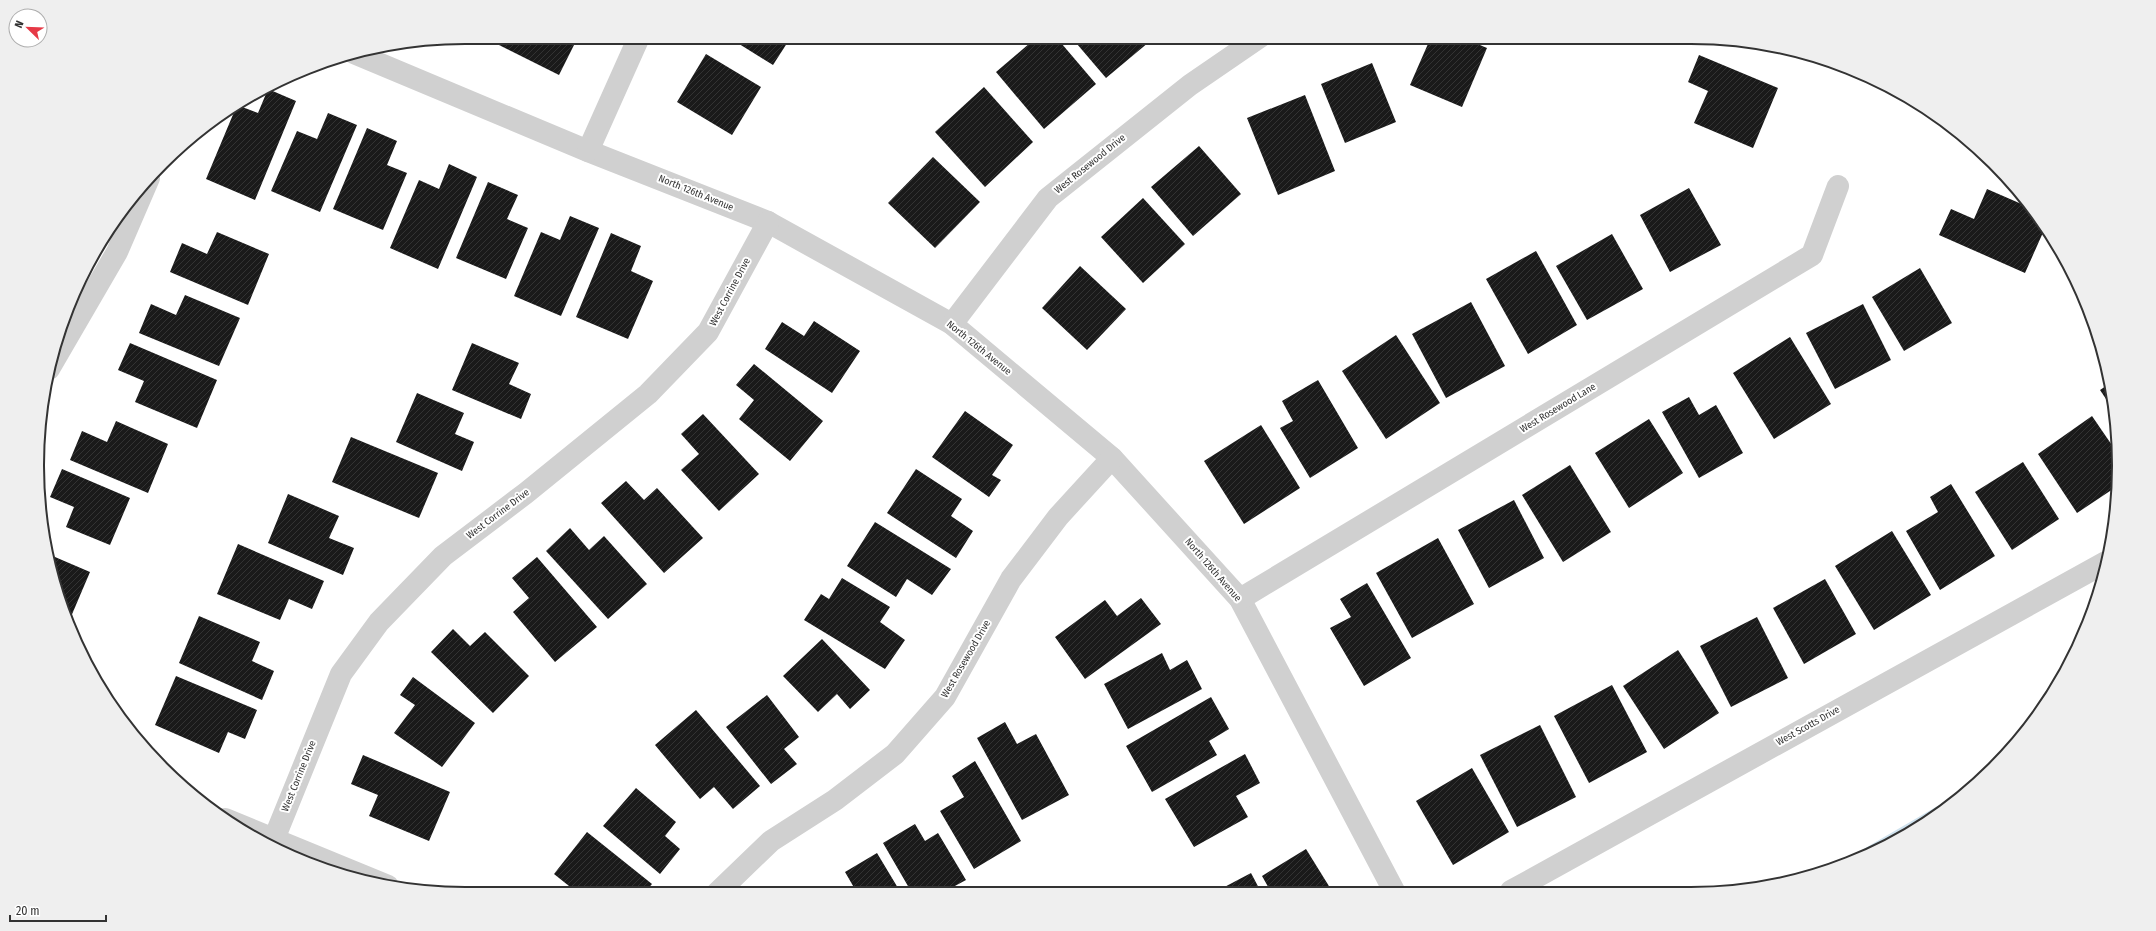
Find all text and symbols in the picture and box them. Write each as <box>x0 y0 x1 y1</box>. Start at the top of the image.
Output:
north arrow <box>8 8 48 48</box>
text: N <box>12 19 27 30</box>
street label: West Rosewood Drive <box>1052 132 1128 196</box>
street label: North 126th Avenue <box>657 172 735 214</box>
street label: West Corrine Drive <box>707 256 753 328</box>
street label: North 126th Avenue <box>944 318 1014 378</box>
street label: West Rosewood Lane <box>1518 381 1598 435</box>
street label: West Corrine Drive <box>464 486 532 542</box>
street label: North 126th Avenue <box>1182 536 1244 604</box>
street label: West Rosewood Drive <box>939 618 993 700</box>
street label: West Scotts Drive <box>1774 704 1842 748</box>
street label: West Corrine Drive <box>279 739 319 813</box>
scale bar <box>10 897 106 923</box>
text: 20 m <box>16 904 40 918</box>

